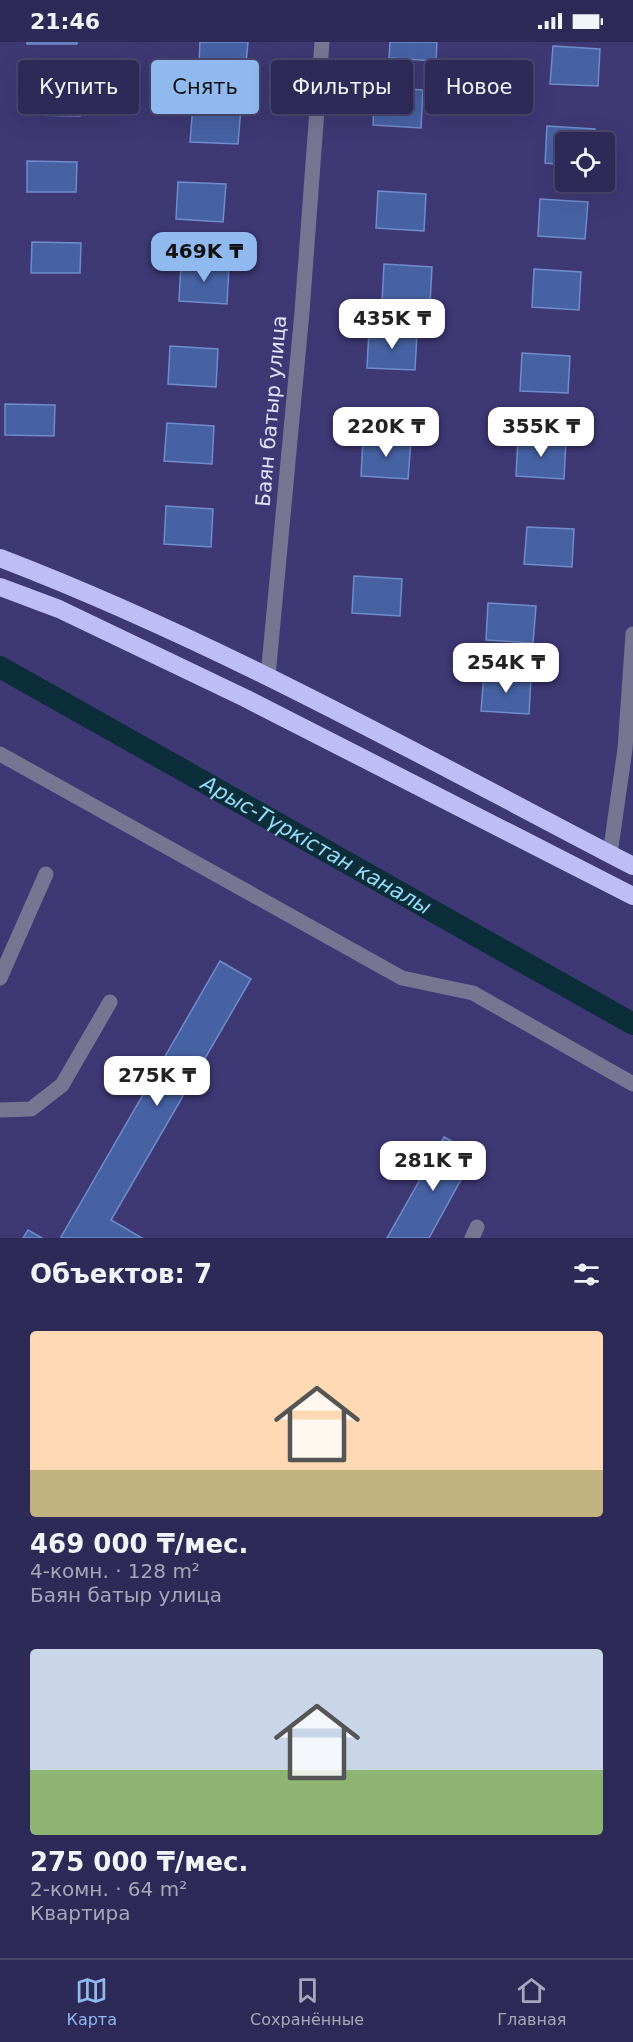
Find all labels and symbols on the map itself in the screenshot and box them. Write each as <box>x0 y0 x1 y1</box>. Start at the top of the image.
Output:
pin: 469K ₸ <box>155 232 253 283</box>
pin: 435K ₸ <box>343 299 441 350</box>
street label: Баян батыр улица <box>251 314 291 508</box>
pin: 220K ₸ <box>337 407 435 458</box>
pin: 355K ₸ <box>492 407 590 458</box>
pin: 254K ₸ <box>457 643 555 694</box>
water label: Арыс-Түркістан каналы <box>195 770 435 920</box>
pin: 275K ₸ <box>108 1056 206 1107</box>
pin: 281K ₸ <box>384 1141 482 1192</box>

